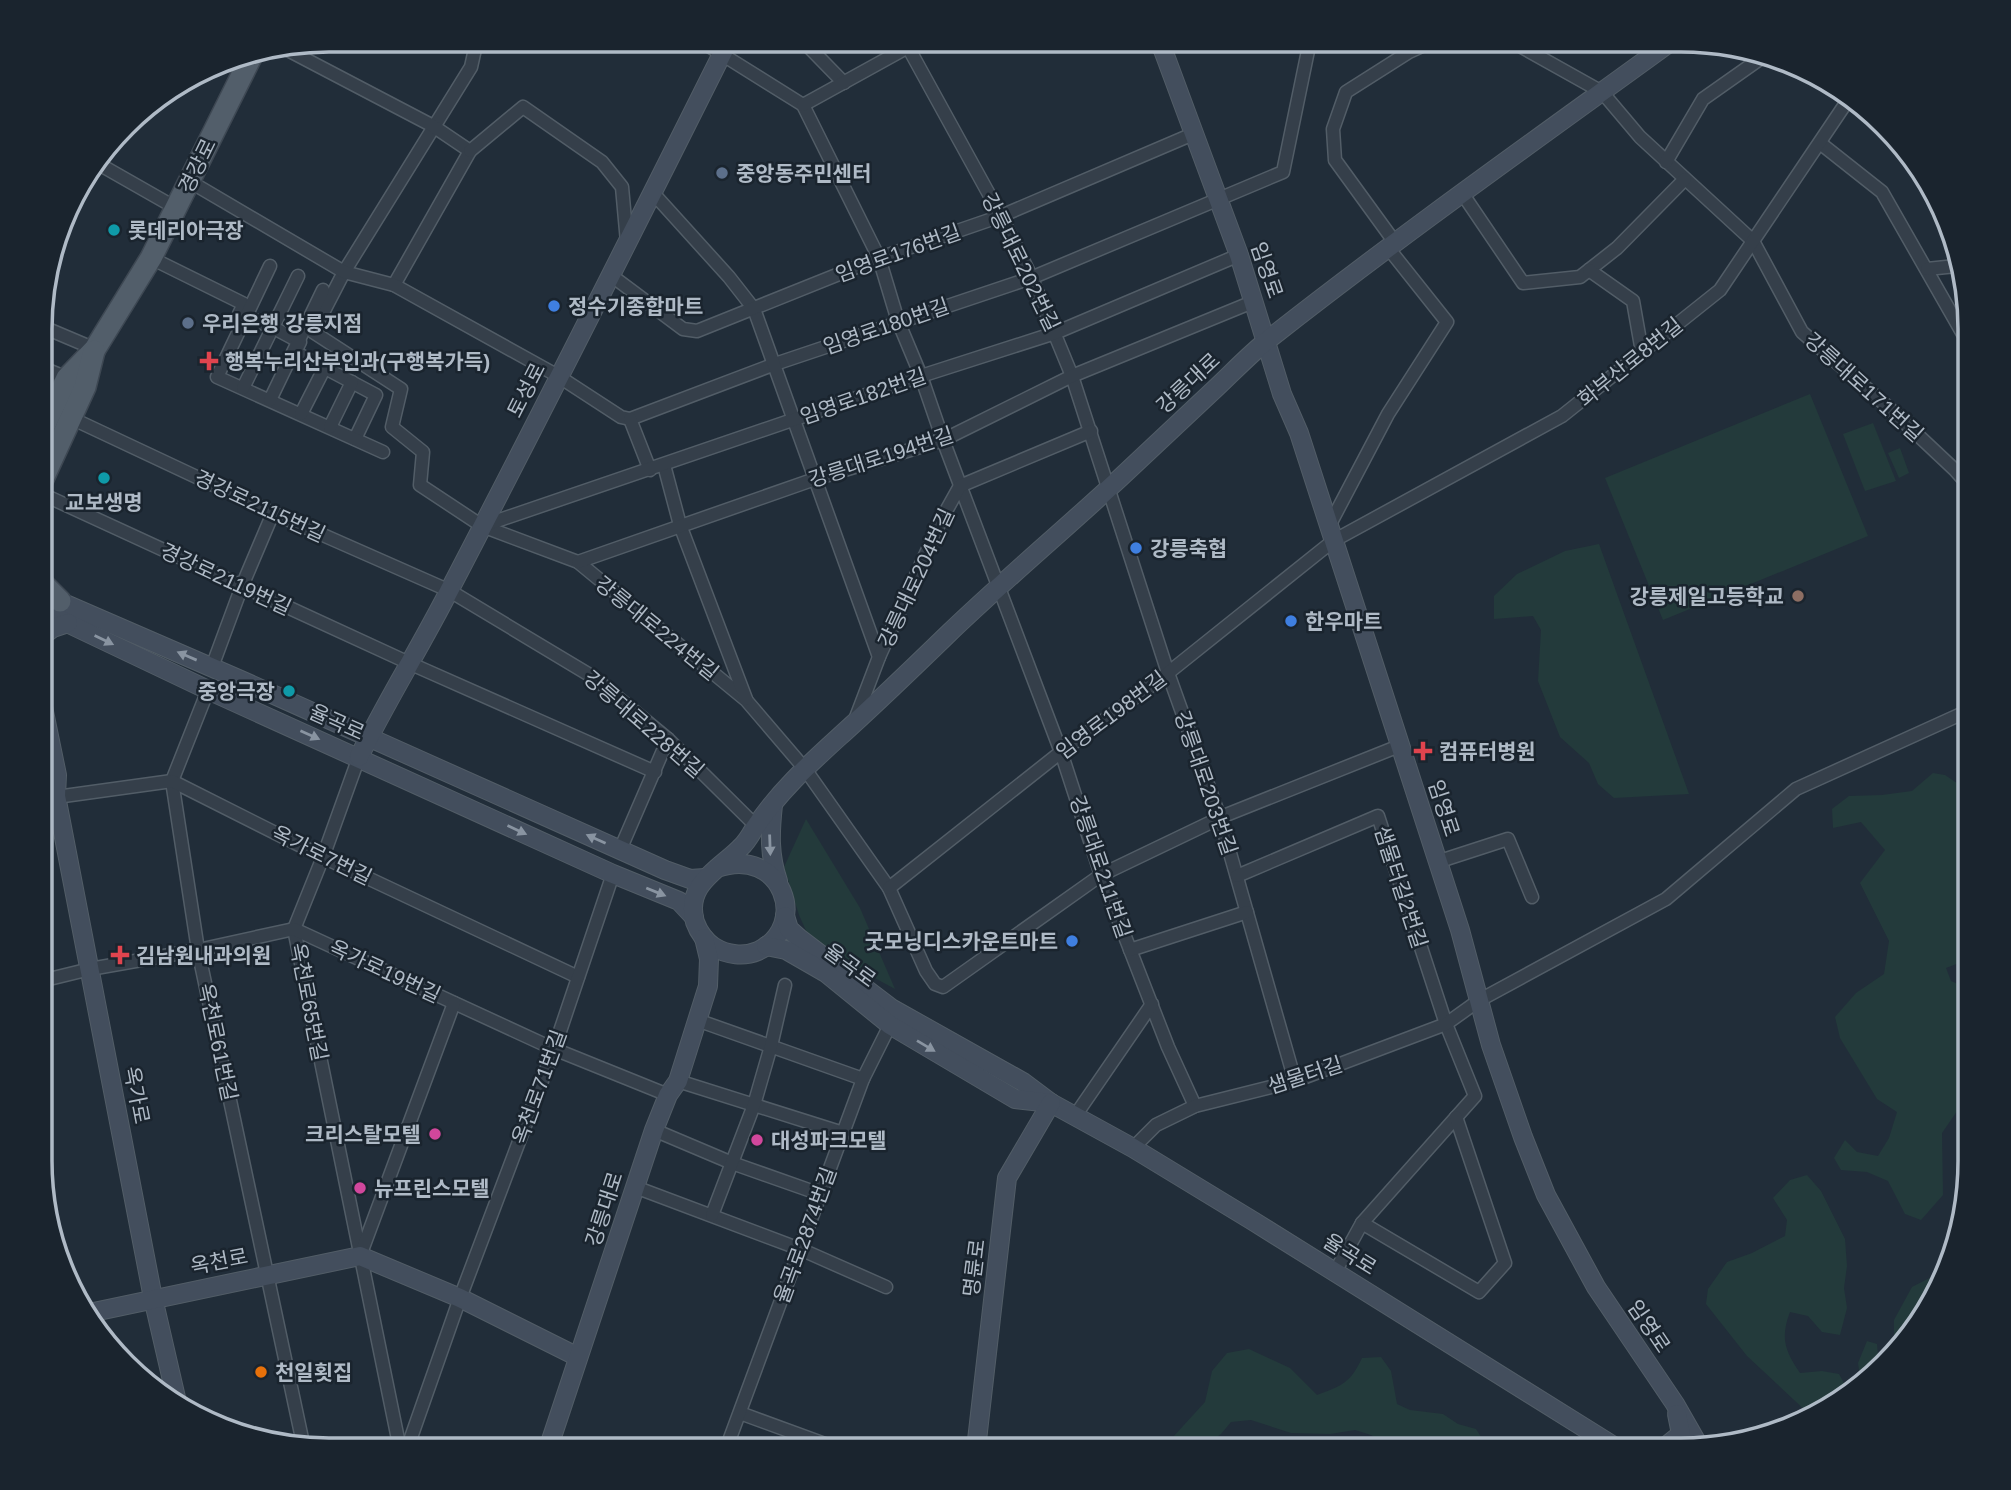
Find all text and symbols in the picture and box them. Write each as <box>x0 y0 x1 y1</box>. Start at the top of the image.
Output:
street label: 경강로 <box>174 135 220 197</box>
place label: 중앙동주민센터 <box>736 162 871 185</box>
marker: 중앙동주민센터 <box>714 165 730 181</box>
street label: 강릉대로202번길 <box>978 189 1064 335</box>
place label: 롯데리아극장 <box>128 219 244 242</box>
street label: 임영로176번길 <box>832 220 964 286</box>
marker: 롯데리아극장 <box>106 222 122 238</box>
street label: 임영로 <box>1247 239 1287 301</box>
street label: 임영로180번길 <box>820 294 952 358</box>
place label: 정수기종합마트 <box>568 295 703 318</box>
marker: 정수기종합마트 <box>546 298 562 314</box>
place label: 우리은행 강릉지점 <box>202 312 362 335</box>
street label: 화부산로8번길 <box>1573 313 1687 411</box>
marker: 우리은행 강릉지점 <box>180 315 196 331</box>
street label: 강릉대로171번길 <box>1800 328 1928 446</box>
street label: 강릉대로 <box>1152 348 1224 418</box>
place label: 행복누리산부인과(구행복가득) <box>225 350 490 373</box>
marker: 행복누리산부인과(구행복가득) <box>199 351 219 371</box>
street label: 토성로 <box>503 359 549 421</box>
street label: 임영로182번길 <box>797 364 929 428</box>
street label: 강릉대로194번길 <box>806 423 956 491</box>
street label: 경강로2115번길 <box>191 466 329 546</box>
marker: 교보생명 <box>96 470 112 486</box>
place label: 교보생명 <box>65 491 143 514</box>
street label: 강릉대로204번길 <box>874 505 958 651</box>
place label: 강릉축협 <box>1150 537 1227 560</box>
street label: 경강로2119번길 <box>157 539 295 619</box>
marker: 강릉축협 <box>1128 540 1144 556</box>
street label: 강릉대로224번길 <box>591 572 723 684</box>
place label: 강릉제일고등학교 <box>1629 585 1784 608</box>
marker: 강릉제일고등학교 <box>1790 588 1806 604</box>
place label: 한우마트 <box>1305 610 1382 633</box>
marker: 한우마트 <box>1283 613 1299 629</box>
one-way arrow <box>94 634 114 646</box>
one-way arrow <box>177 650 197 662</box>
street label: 강릉대로228번길 <box>579 666 709 782</box>
street label: 임영로198번길 <box>1052 666 1170 764</box>
place label: 중앙극장 <box>198 680 275 703</box>
marker: 중앙극장 <box>281 683 297 699</box>
street label: 율곡로 <box>306 700 368 744</box>
street label: 강릉대로203번길 <box>1171 708 1241 858</box>
one-way arrow <box>300 730 321 741</box>
place label: 컴퓨터병원 <box>1439 740 1536 763</box>
marker: 컴퓨터병원 <box>1413 741 1433 761</box>
street label: 임영로 <box>1424 777 1464 839</box>
street label: 강릉대로211번길 <box>1066 793 1136 941</box>
street label: 옥가로7번길 <box>268 821 376 889</box>
street label: 샘물터길2번길 <box>1370 823 1432 951</box>
one-way arrow <box>507 824 527 835</box>
one-way arrow <box>586 833 606 845</box>
one-way arrow <box>765 834 776 856</box>
one-way arrow <box>646 886 667 897</box>
place label: 굿모닝디스카운트마트 <box>865 930 1058 953</box>
marker: 굿모닝디스카운트마트 <box>1064 933 1080 949</box>
street label: 옥가로19번길 <box>326 935 444 1007</box>
street label: 율곡로 <box>820 939 880 991</box>
street label: 옥천로65번길 <box>286 941 332 1063</box>
place label: 김남원내과의원 <box>136 944 271 967</box>
marker: 김남원내과의원 <box>110 945 130 965</box>
street label: 옥천로61번길 <box>194 981 242 1103</box>
street label: 옥천로71번길 <box>508 1027 570 1147</box>
one-way arrow <box>917 1040 936 1052</box>
street label: 샘물터길 <box>1265 1052 1345 1098</box>
street label: 옥가로 <box>120 1064 154 1126</box>
place label: 크리스탈모텔 <box>305 1123 421 1146</box>
marker: 크리스탈모텔 <box>427 1126 443 1142</box>
place label: 대성파크모텔 <box>771 1129 887 1152</box>
marker: 대성파크모텔 <box>749 1132 765 1148</box>
street label: 율곡로2874번길 <box>770 1164 840 1306</box>
street label: 강릉대로 <box>581 1169 627 1249</box>
place label: 뉴프린스모텔 <box>374 1177 490 1200</box>
marker: 뉴프린스모텔 <box>352 1180 368 1196</box>
street label: 율곡로 <box>1319 1229 1381 1279</box>
street label: 명륜로 <box>959 1238 989 1298</box>
street label: 옥천로 <box>188 1244 250 1278</box>
street label: 임영로 <box>1623 1296 1675 1356</box>
place label: 천일횟집 <box>275 1361 352 1384</box>
marker: 천일횟집 <box>253 1364 269 1380</box>

